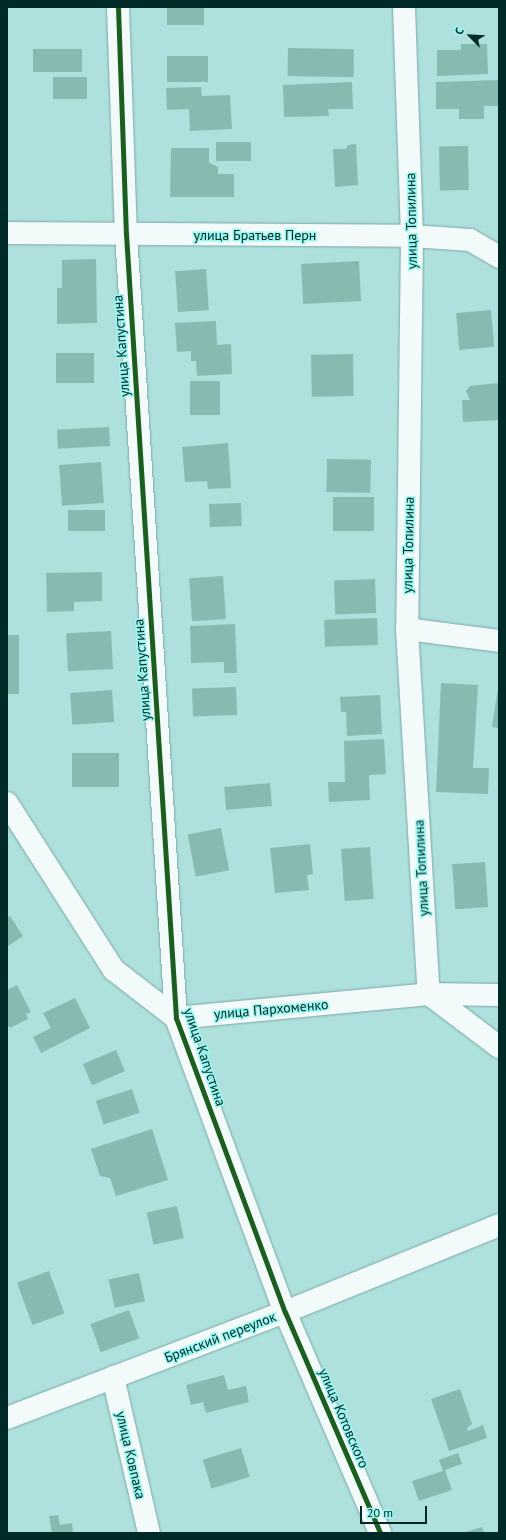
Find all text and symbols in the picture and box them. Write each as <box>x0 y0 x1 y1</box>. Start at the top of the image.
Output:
north arrow <box>450 16 490 56</box>
text: С <box>451 25 467 37</box>
street label: улица Топилина <box>402 172 420 270</box>
street label: улица Братьев Перн <box>194 227 316 243</box>
street label: улица Капустина <box>109 294 133 398</box>
street label: улица Топилина <box>399 496 417 594</box>
street label: улица Капустина <box>130 618 154 722</box>
street label: улица Топилина <box>410 819 432 917</box>
street label: улица Пархоменко <box>213 996 329 1022</box>
street label: улица Капустина <box>180 1006 230 1108</box>
street label: Брянский переулок <box>162 1308 278 1366</box>
street label: улица Котовского <box>315 1366 373 1470</box>
street label: улица Ковпака <box>113 1409 149 1501</box>
scale bar <box>362 1498 429 1524</box>
text: 20 m <box>367 1505 393 1520</box>

